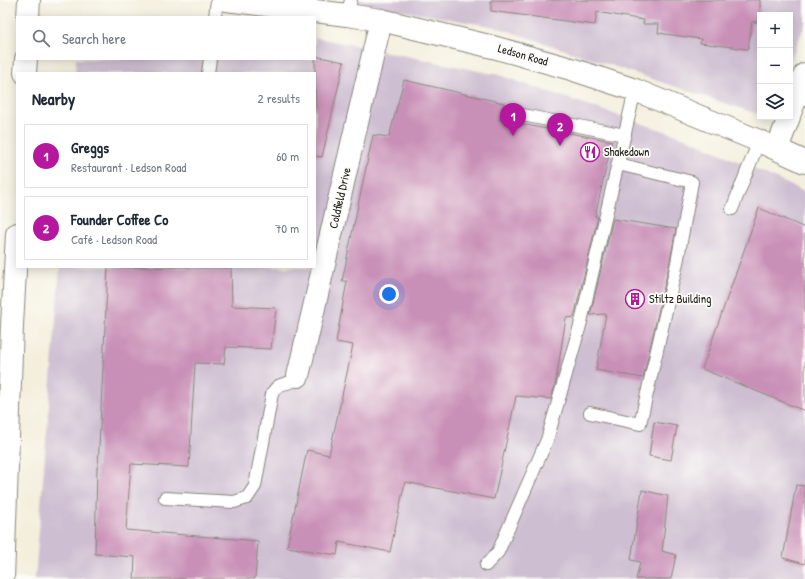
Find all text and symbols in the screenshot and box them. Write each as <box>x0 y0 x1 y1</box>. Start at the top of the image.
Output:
map controls <box>757 12 793 120</box>
button: + <box>757 12 793 48</box>
search box <box>16 16 316 60</box>
icon: search <box>30 27 52 49</box>
text: Search here <box>62 28 126 49</box>
street label: Ledson Road <box>496 39 550 70</box>
button: − <box>757 48 793 84</box>
button: layers <box>757 84 793 120</box>
text: Nearby <box>32 87 75 110</box>
text: 2 results <box>258 89 300 107</box>
pin: 1 <box>500 103 526 136</box>
pin: 2 <box>547 113 573 146</box>
text: Greggs <box>71 137 109 158</box>
restaurant icon: Shakedown <box>579 141 601 163</box>
place label: Shakedown <box>604 143 650 160</box>
text: 1 <box>44 147 48 165</box>
text: 60 m <box>276 147 299 165</box>
text: Restaurant · Ledson Road <box>71 158 186 176</box>
street label: Coldfield Drive <box>324 166 355 230</box>
text: Founder Coffee Co <box>71 209 168 230</box>
text: 2 <box>43 219 49 237</box>
text: 70 m <box>275 219 299 237</box>
text: Café · Ledson Road <box>71 230 157 248</box>
your location <box>379 284 399 304</box>
building icon: Stiltz Building <box>624 288 646 310</box>
place label: Stiltz Building <box>649 290 711 307</box>

